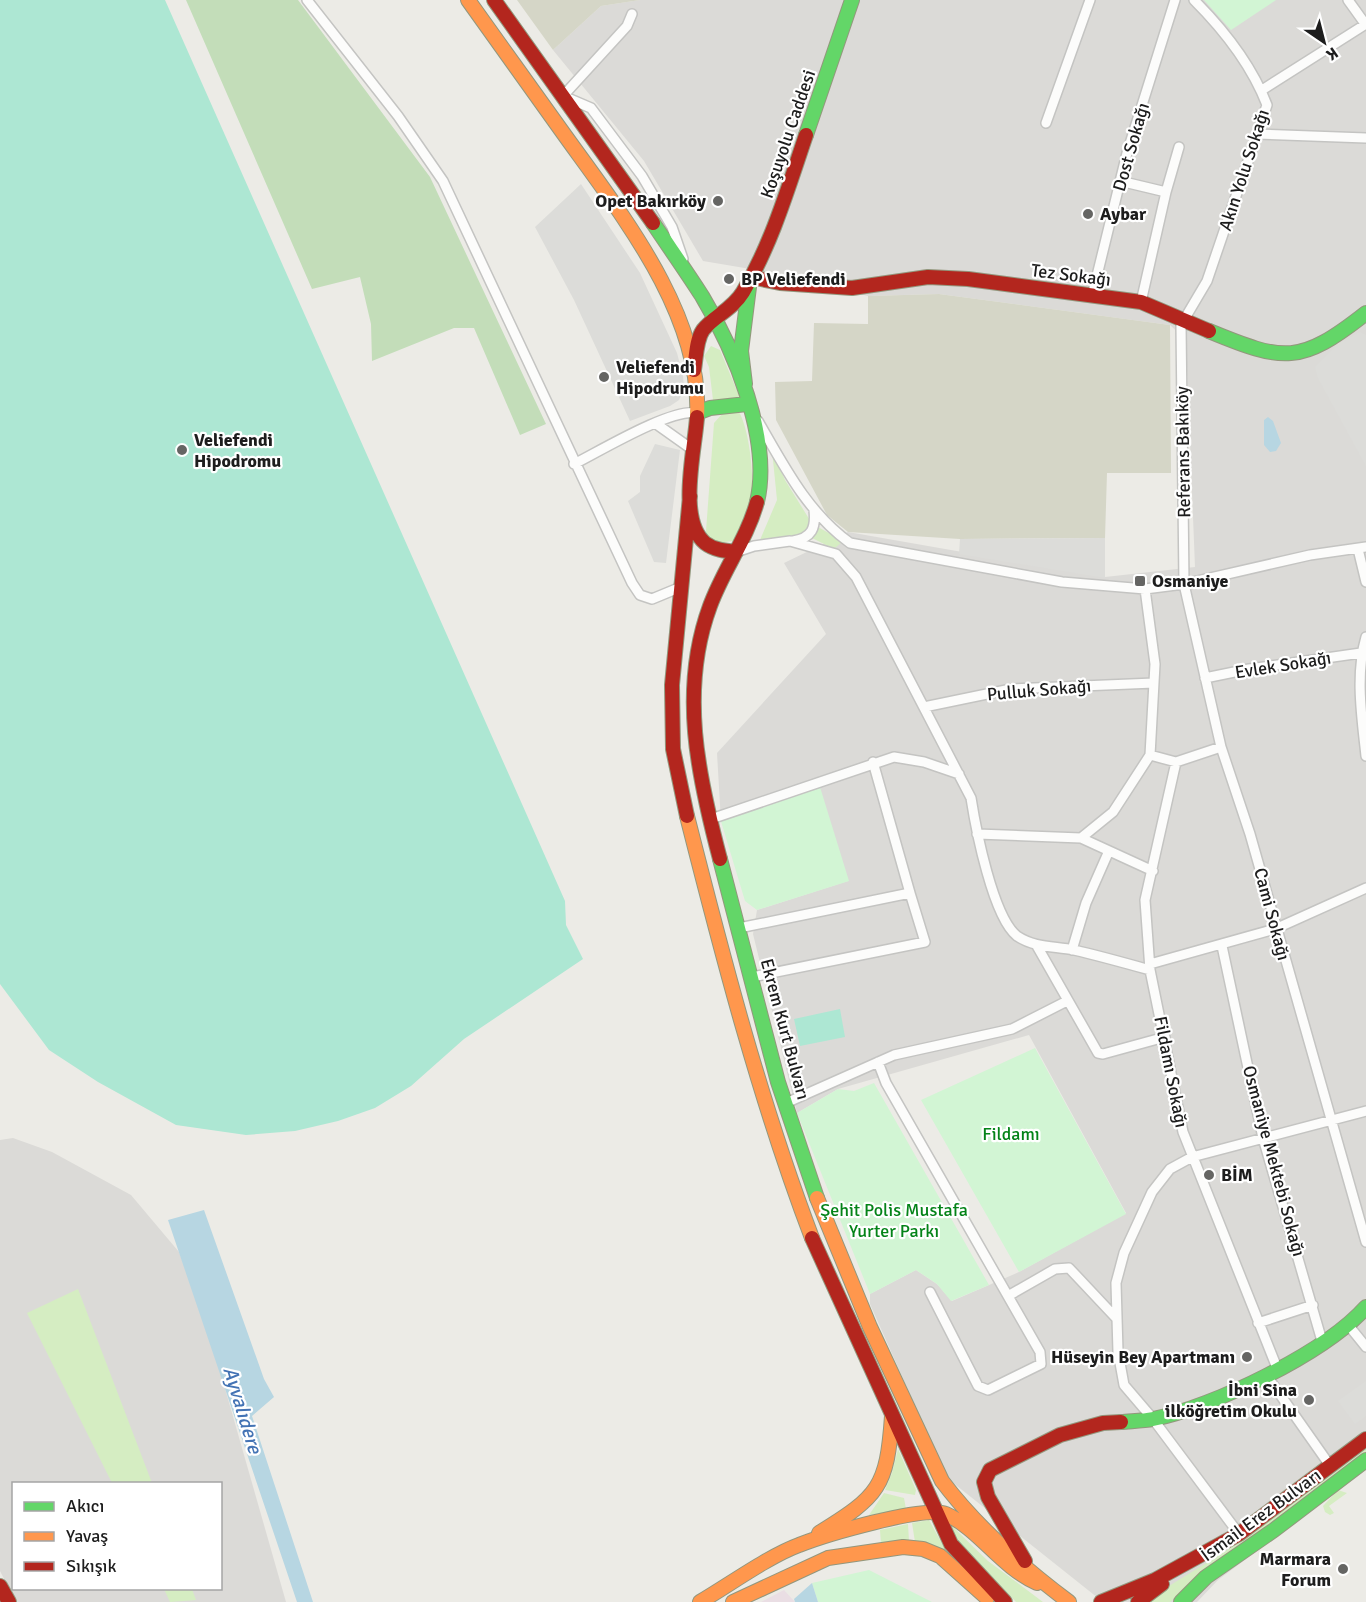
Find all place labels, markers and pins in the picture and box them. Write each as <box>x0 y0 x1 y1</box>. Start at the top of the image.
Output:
place label: Opet Bakırköy <box>595 190 706 212</box>
marker: Opet Bakırköy <box>711 194 725 208</box>
place label: Aybar <box>1100 203 1147 225</box>
marker: Aybar <box>1081 207 1095 221</box>
place label: BP Veliefendi <box>741 268 846 290</box>
marker: BP Veliefendi <box>722 272 736 286</box>
place label: Veliefendi Hipodrumu <box>616 356 704 399</box>
marker: Veliefendi Hipodrumu <box>597 370 611 384</box>
place label: Veliefendi Hipodromu <box>194 429 281 472</box>
marker: Veliefendi Hipodromu <box>175 443 189 457</box>
place label: Osmaniye <box>1152 570 1229 592</box>
marker: Osmaniye <box>1133 574 1147 588</box>
place label: BİM <box>1221 1164 1253 1186</box>
marker: BİM <box>1202 1168 1216 1182</box>
place label: Hüseyin Bey Apartmanı <box>1051 1346 1235 1368</box>
marker: Hüseyin Bey Apartmanı <box>1240 1350 1254 1364</box>
place label: İbni Sina ilköğretim Okulu <box>1165 1379 1297 1422</box>
marker: İbni Sina ilköğretim Okulu <box>1302 1393 1316 1407</box>
place label: Marmara Forum <box>1260 1548 1331 1591</box>
marker: Marmara Forum <box>1336 1562 1350 1576</box>

